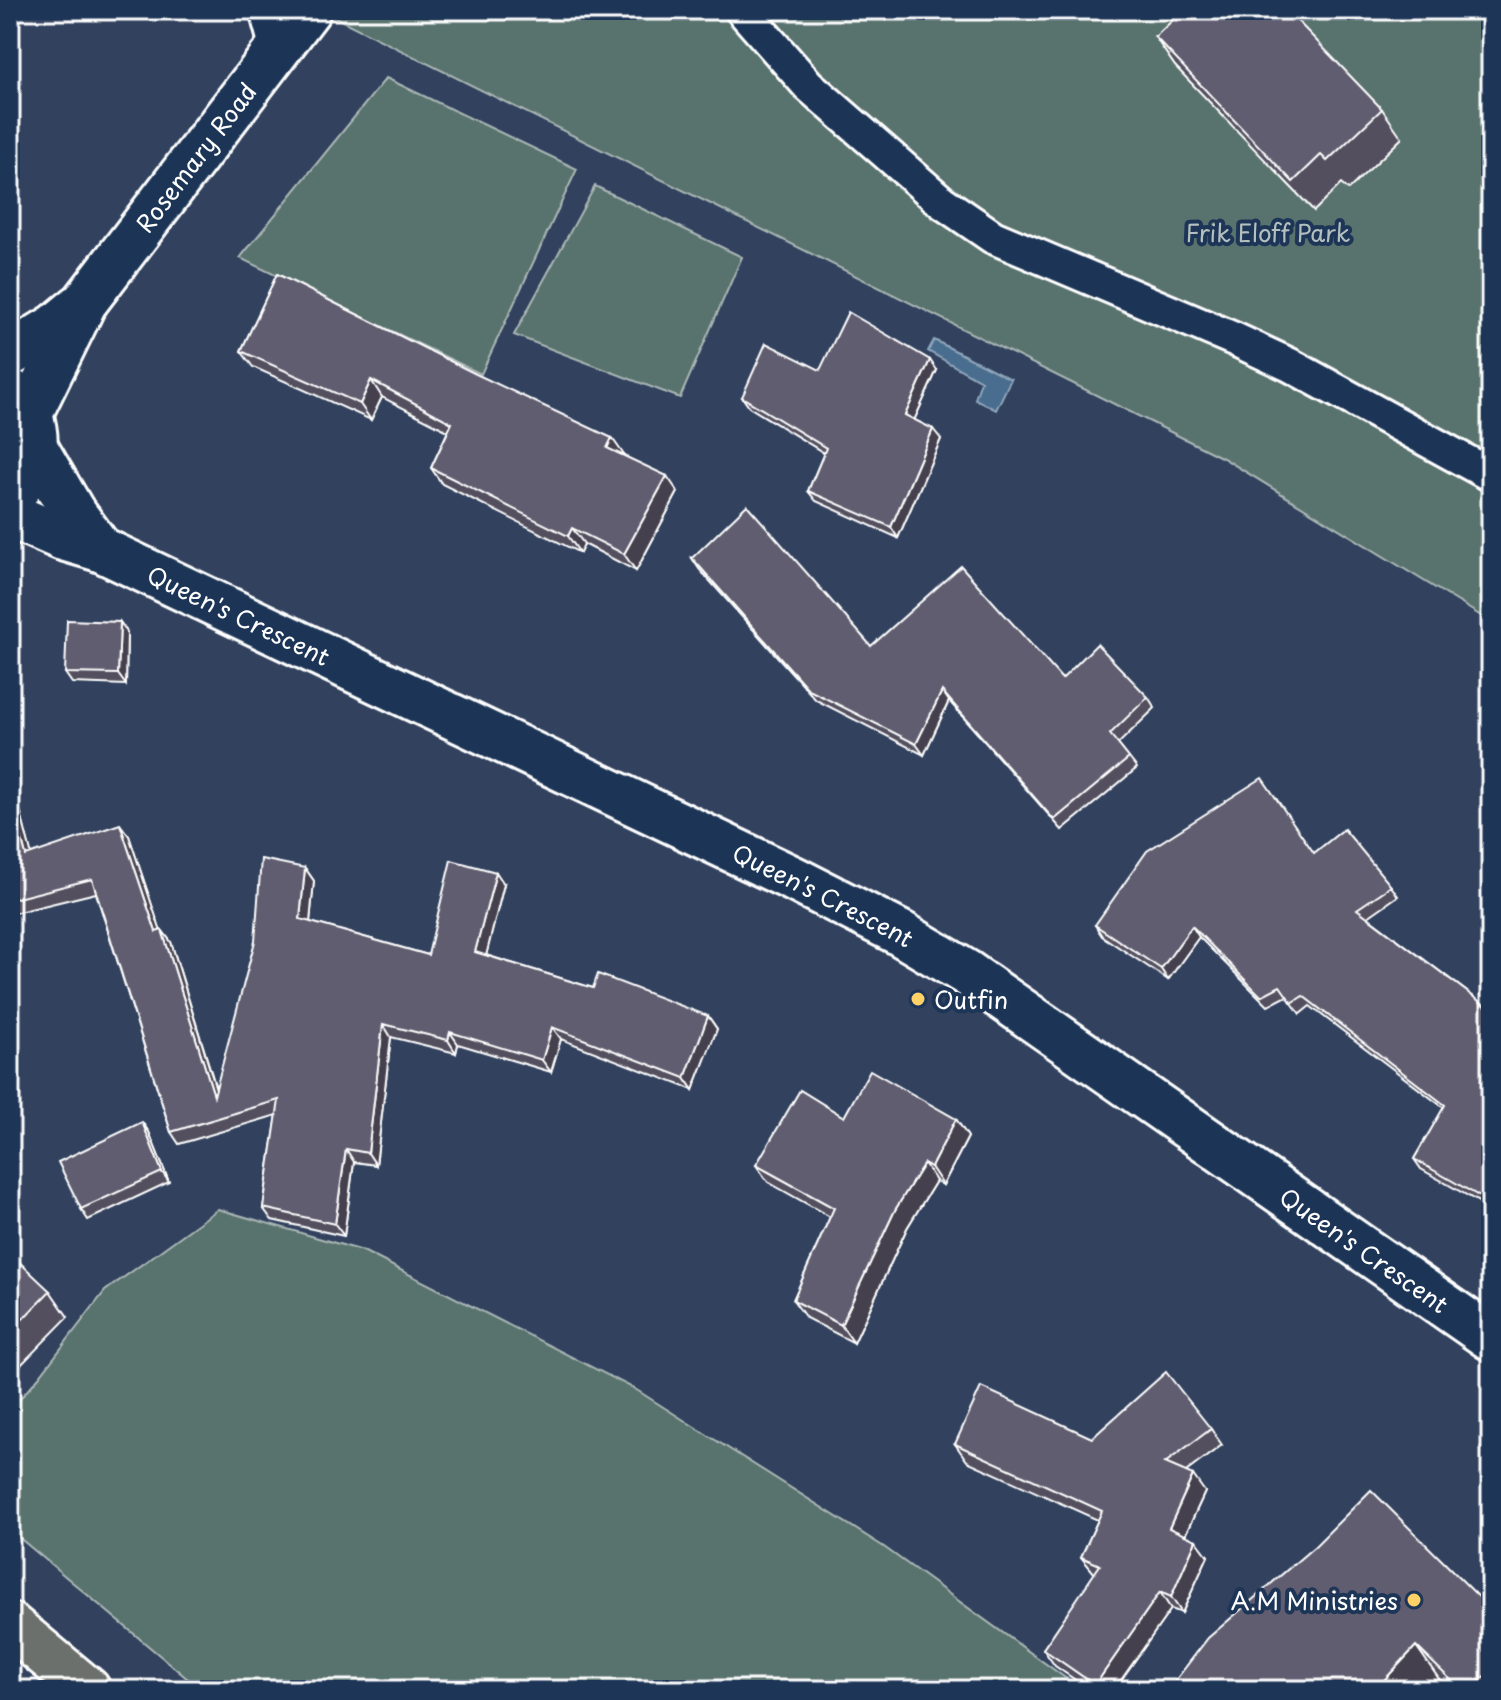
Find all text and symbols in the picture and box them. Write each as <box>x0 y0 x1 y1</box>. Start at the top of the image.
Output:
street label: Rosemary Road <box>126 75 265 240</box>
park label: Frik Eloff Park <box>1186 214 1350 250</box>
street label: Queen's Crescent <box>141 556 336 674</box>
street label: Queen's Crescent <box>726 834 921 956</box>
place label: Outfin <box>934 981 1008 1017</box>
marker: Outfin <box>909 990 927 1008</box>
street label: Queen's Crescent <box>1272 1178 1456 1321</box>
place label: A.M Ministries <box>1231 1582 1398 1618</box>
marker: A.M Ministries <box>1405 1591 1423 1609</box>

